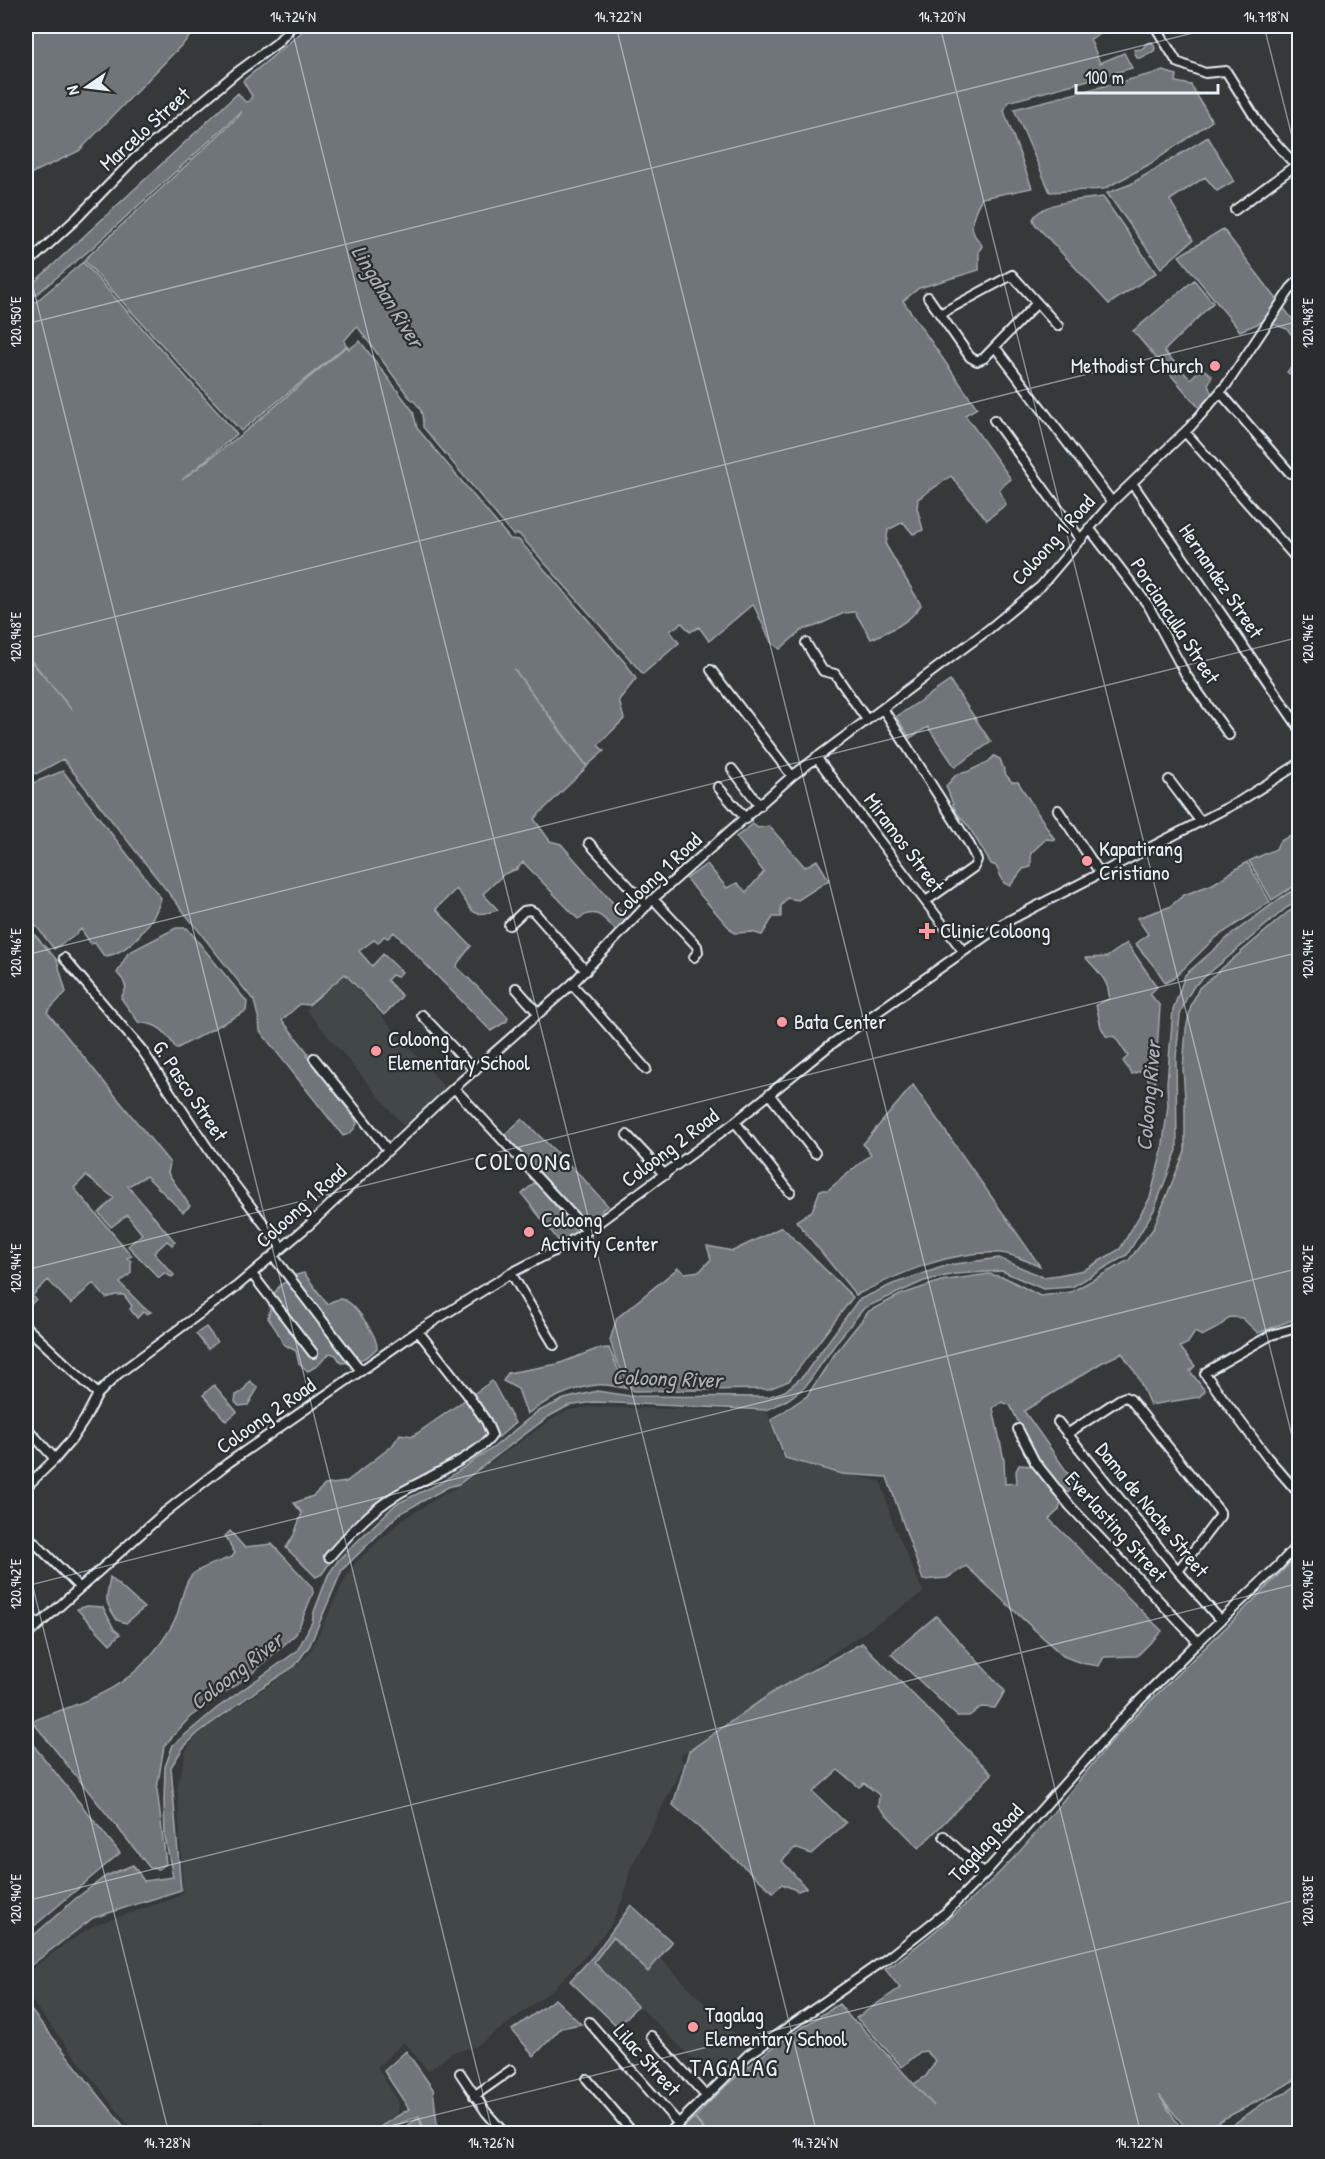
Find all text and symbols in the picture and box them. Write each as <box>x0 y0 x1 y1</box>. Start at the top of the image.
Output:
text: 14.724°N <box>270 6 316 27</box>
text: 14.722°N <box>594 6 642 27</box>
text: 14.720°N <box>919 6 965 27</box>
text: 14.718°N <box>1243 6 1289 27</box>
north arrow <box>57 57 117 117</box>
scale bar <box>1076 57 1218 95</box>
text: 100 m <box>1085 65 1124 90</box>
street label: Marcelo Street <box>93 80 197 177</box>
text: N <box>61 83 84 97</box>
water label: Lingahan River <box>345 239 433 355</box>
text: 120.950°E <box>5 296 26 348</box>
text: 120.948°E <box>1297 298 1318 348</box>
place label: Methodist Church <box>1071 351 1203 380</box>
marker: Methodist Church <box>1208 359 1222 373</box>
street label: Coloong 1 Road <box>1004 488 1101 591</box>
street label: Hernandez Street <box>1172 518 1271 644</box>
street label: Porcianculla Street <box>1124 552 1227 690</box>
text: 120.948°E <box>5 612 26 662</box>
text: 120.946°E <box>1297 614 1318 664</box>
street label: Miramos Street <box>857 787 952 899</box>
street label: Coloong 1 Road <box>605 825 708 924</box>
place label: Kapatirang Cristiano <box>1099 834 1183 887</box>
marker: Kapatirang Cristiano <box>1080 854 1094 868</box>
place label: Clinic Coloong <box>940 916 1050 945</box>
marker: Clinic Coloong <box>918 922 936 940</box>
text: 120.946°E <box>5 928 26 978</box>
text: 120.944°E <box>1297 929 1318 979</box>
place label: Bata Center <box>794 1007 886 1036</box>
marker: Bata Center <box>775 1015 789 1029</box>
place label: Coloong Elementary School <box>388 1024 530 1077</box>
street label: G. Pasco Street <box>146 1034 235 1148</box>
water label: Coloong River <box>1128 1037 1168 1152</box>
marker: Coloong Elementary School <box>369 1044 383 1058</box>
street label: Coloong 2 Road <box>615 1101 724 1194</box>
district label: COLOONG <box>475 1145 571 1177</box>
street label: Coloong 1 Road <box>249 1157 352 1254</box>
place label: Coloong Activity Center <box>541 1205 658 1258</box>
marker: Coloong Activity Center <box>522 1225 536 1239</box>
text: 120.944°E <box>5 1243 26 1293</box>
text: 120.942°E <box>1297 1244 1318 1295</box>
water label: Coloong River <box>611 1361 725 1395</box>
street label: Coloong 2 Road <box>210 1371 321 1461</box>
street label: Dama de Noche Street <box>1089 1436 1216 1584</box>
street label: Everlasting Street <box>1059 1465 1175 1589</box>
text: 120.942°E <box>5 1558 26 1609</box>
text: 120.940°E <box>1297 1559 1318 1610</box>
water label: Coloong River <box>183 1624 291 1717</box>
street label: Tagalag Road <box>942 1797 1030 1888</box>
text: 120.940°E <box>5 1873 26 1924</box>
text: 120.938°E <box>1297 1875 1318 1927</box>
place label: Tagalag Elementary School <box>705 2000 847 2053</box>
street label: Lilac Street <box>607 2017 688 2103</box>
marker: Tagalag Elementary School <box>686 2020 700 2034</box>
district label: TAGALAG <box>690 2051 778 2083</box>
text: 14.728°N <box>144 2132 190 2153</box>
text: 14.726°N <box>468 2132 514 2153</box>
text: 14.724°N <box>792 2132 838 2153</box>
text: 14.722°N <box>1115 2132 1163 2153</box>

